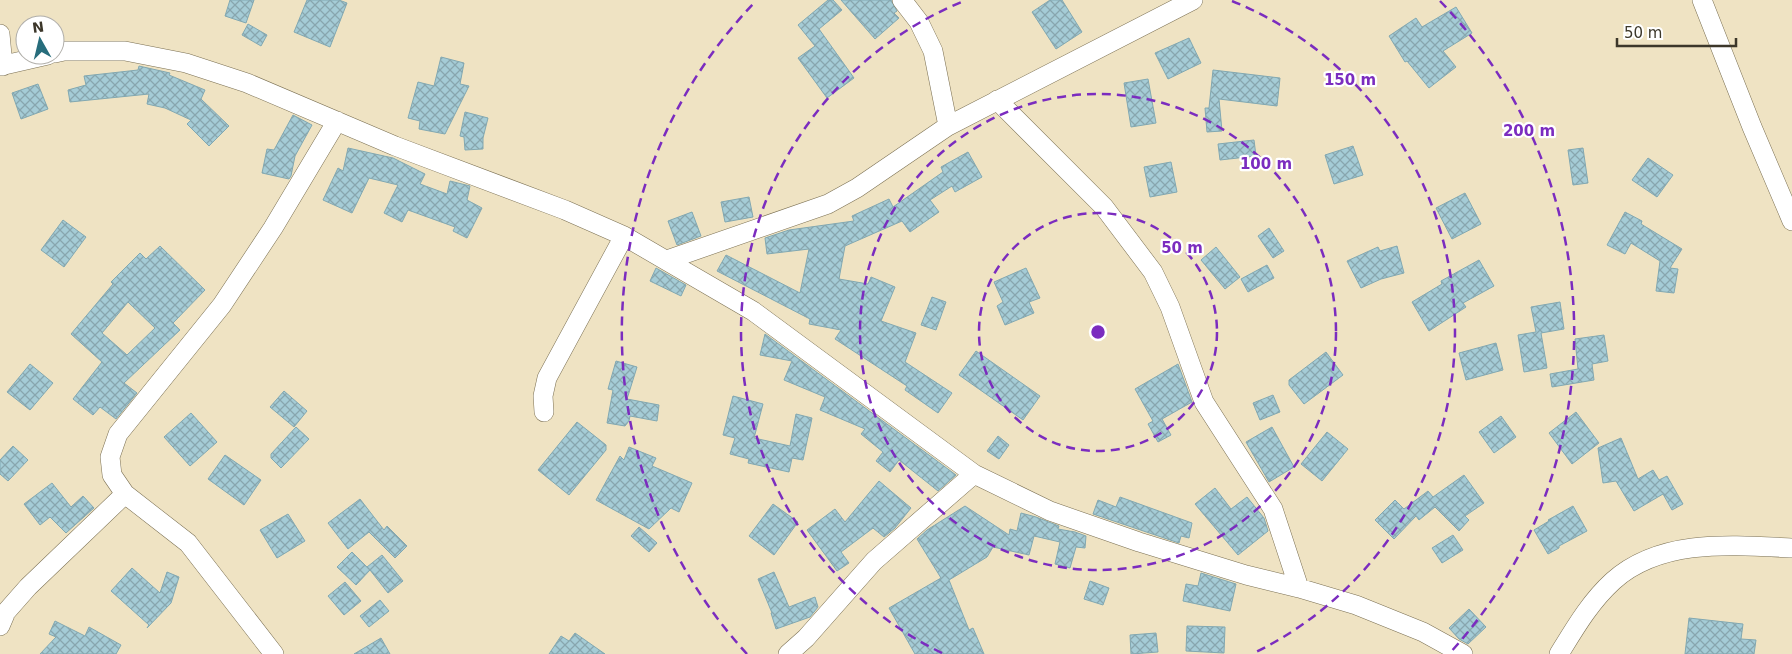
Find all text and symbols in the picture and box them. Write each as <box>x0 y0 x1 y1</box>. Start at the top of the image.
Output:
north arrow <box>15 15 65 65</box>
scale bar <box>1617 15 1736 47</box>
text: N <box>31 18 45 36</box>
text: 50 m <box>1624 24 1662 42</box>
text: 150 m <box>1324 71 1376 89</box>
text: 200 m <box>1503 122 1555 140</box>
text: 100 m <box>1240 155 1292 173</box>
text: 50 m <box>1161 239 1203 257</box>
centre of rings <box>1089 323 1107 341</box>

